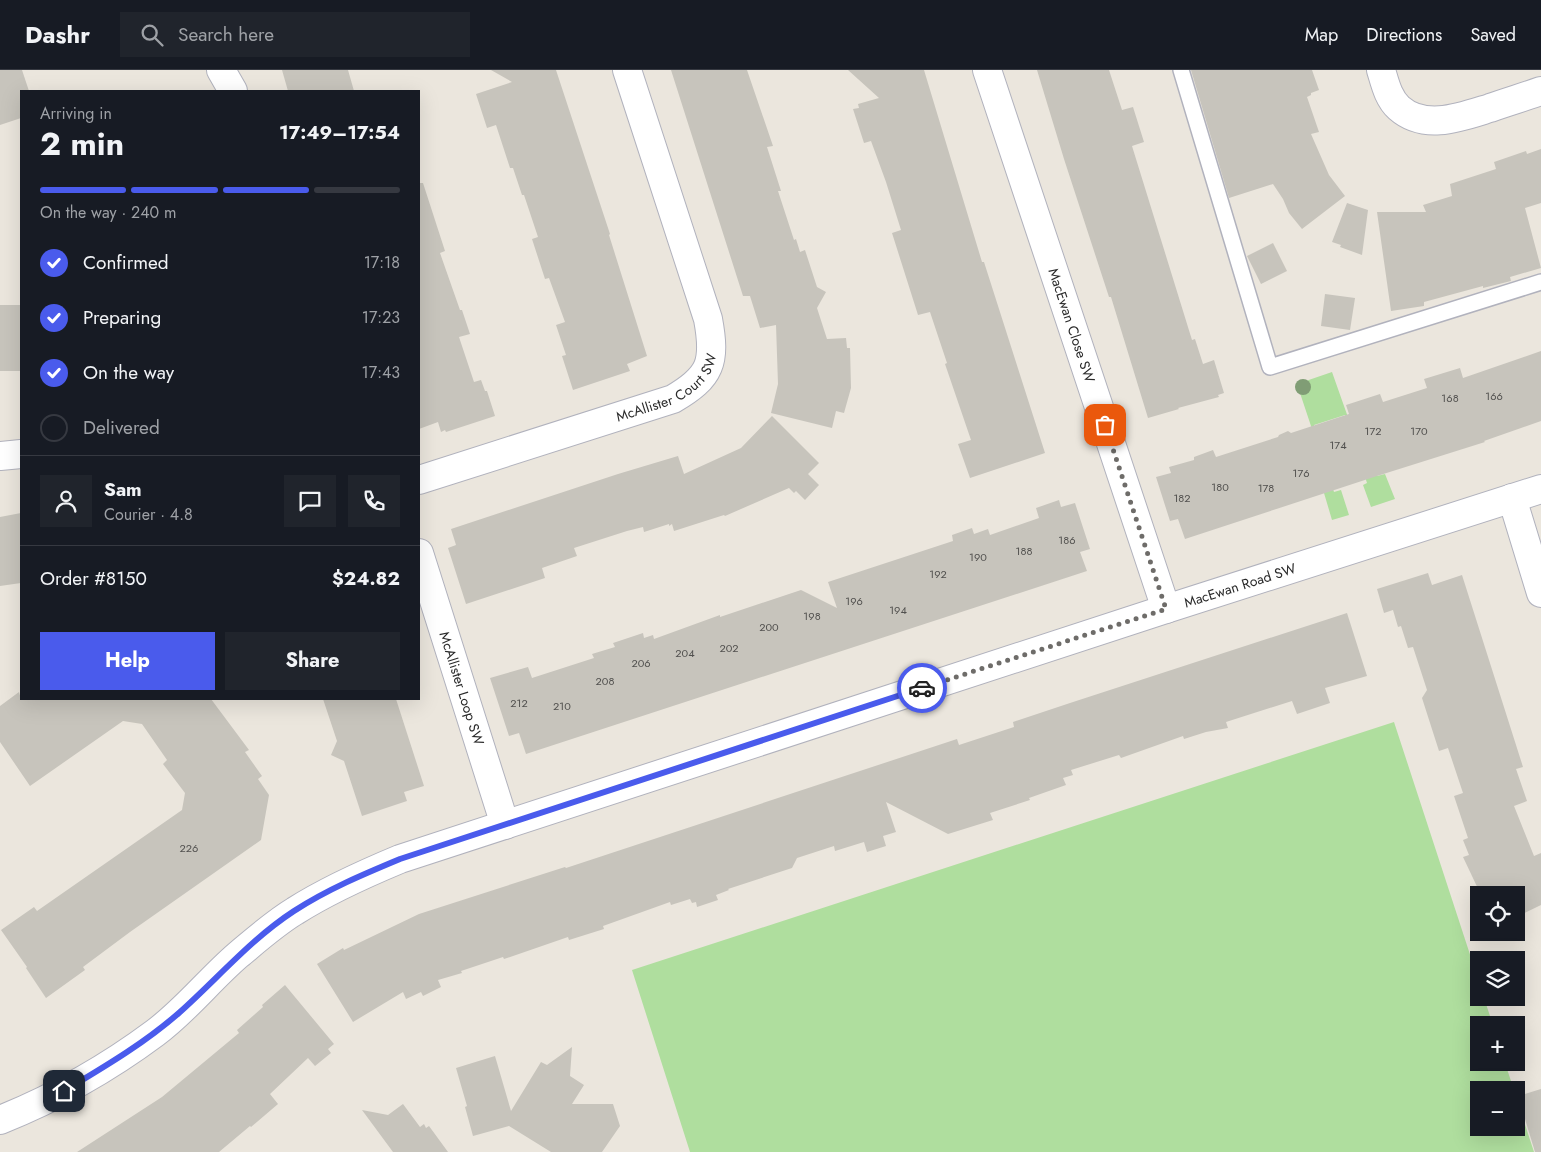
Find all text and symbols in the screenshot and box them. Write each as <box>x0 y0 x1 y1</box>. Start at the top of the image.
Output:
search box <box>120 12 470 57</box>
text: Dashr <box>25 17 90 52</box>
icon: search <box>138 21 166 49</box>
text: Search here <box>178 21 274 48</box>
text: Map <box>1305 22 1338 48</box>
text: Directions <box>1366 22 1442 48</box>
text: Saved <box>1470 22 1516 48</box>
text: Arriving in <box>40 102 112 125</box>
text: 17:49–17:54 <box>279 119 400 146</box>
text: 2 min <box>40 121 124 167</box>
text: On the way · 240 m <box>40 201 176 224</box>
icon: check <box>40 249 68 277</box>
text: Confirmed <box>83 249 169 276</box>
text: 17:18 <box>364 251 400 274</box>
street label: MacEwan Close SW <box>1043 265 1100 385</box>
icon: check <box>40 304 68 332</box>
text: Preparing <box>83 304 161 331</box>
text: 17:23 <box>362 306 400 329</box>
street label: McAllister Court SW <box>614 351 721 427</box>
icon: check <box>40 359 68 387</box>
text: On the way <box>83 359 174 386</box>
text: 17:43 <box>362 361 400 384</box>
house number: 166 <box>1485 388 1503 404</box>
house number: 168 <box>1441 390 1459 406</box>
pin <box>1084 404 1126 446</box>
icon: bag <box>1091 411 1119 439</box>
text: Delivered <box>83 414 160 441</box>
house number: 172 <box>1365 423 1381 439</box>
house number: 170 <box>1410 423 1428 439</box>
house number: 174 <box>1329 437 1347 453</box>
house number: 176 <box>1292 465 1310 481</box>
button: person <box>40 475 92 527</box>
button: chat <box>284 475 336 527</box>
button: phone <box>348 475 400 527</box>
text: Sam <box>104 476 142 503</box>
house number: 180 <box>1211 479 1229 495</box>
house number: 178 <box>1258 480 1274 496</box>
house number: 182 <box>1173 490 1191 506</box>
text: Courier · 4.8 <box>104 503 193 526</box>
house number: 186 <box>1058 532 1076 548</box>
house number: 188 <box>1016 543 1032 559</box>
house number: 190 <box>969 549 987 565</box>
street label: MacEwan Road SW <box>1182 558 1299 613</box>
text: Order #8150 <box>40 565 147 592</box>
text: $24.82 <box>332 565 400 592</box>
house number: 192 <box>929 566 947 582</box>
house number: 196 <box>845 593 863 609</box>
house number: 194 <box>889 602 907 618</box>
house number: 198 <box>803 608 821 624</box>
house number: 200 <box>759 619 779 635</box>
street label: McAllister Loop SW <box>434 629 489 748</box>
button: Help <box>40 632 215 690</box>
button: Share <box>225 632 400 690</box>
house number: 202 <box>719 640 739 656</box>
house number: 204 <box>675 645 695 661</box>
house number: 206 <box>631 655 651 671</box>
courier <box>897 663 947 713</box>
house number: 208 <box>596 673 614 689</box>
icon: car <box>908 674 936 702</box>
house number: 212 <box>510 695 528 711</box>
house number: 210 <box>553 698 571 714</box>
house number: 226 <box>180 840 198 856</box>
map controls <box>1470 886 1525 1136</box>
button: locate <box>1470 886 1525 941</box>
button: layers <box>1470 951 1525 1006</box>
button: + <box>1470 1016 1525 1071</box>
pin <box>43 1070 85 1112</box>
icon: home <box>50 1077 78 1105</box>
button: − <box>1470 1081 1525 1136</box>

